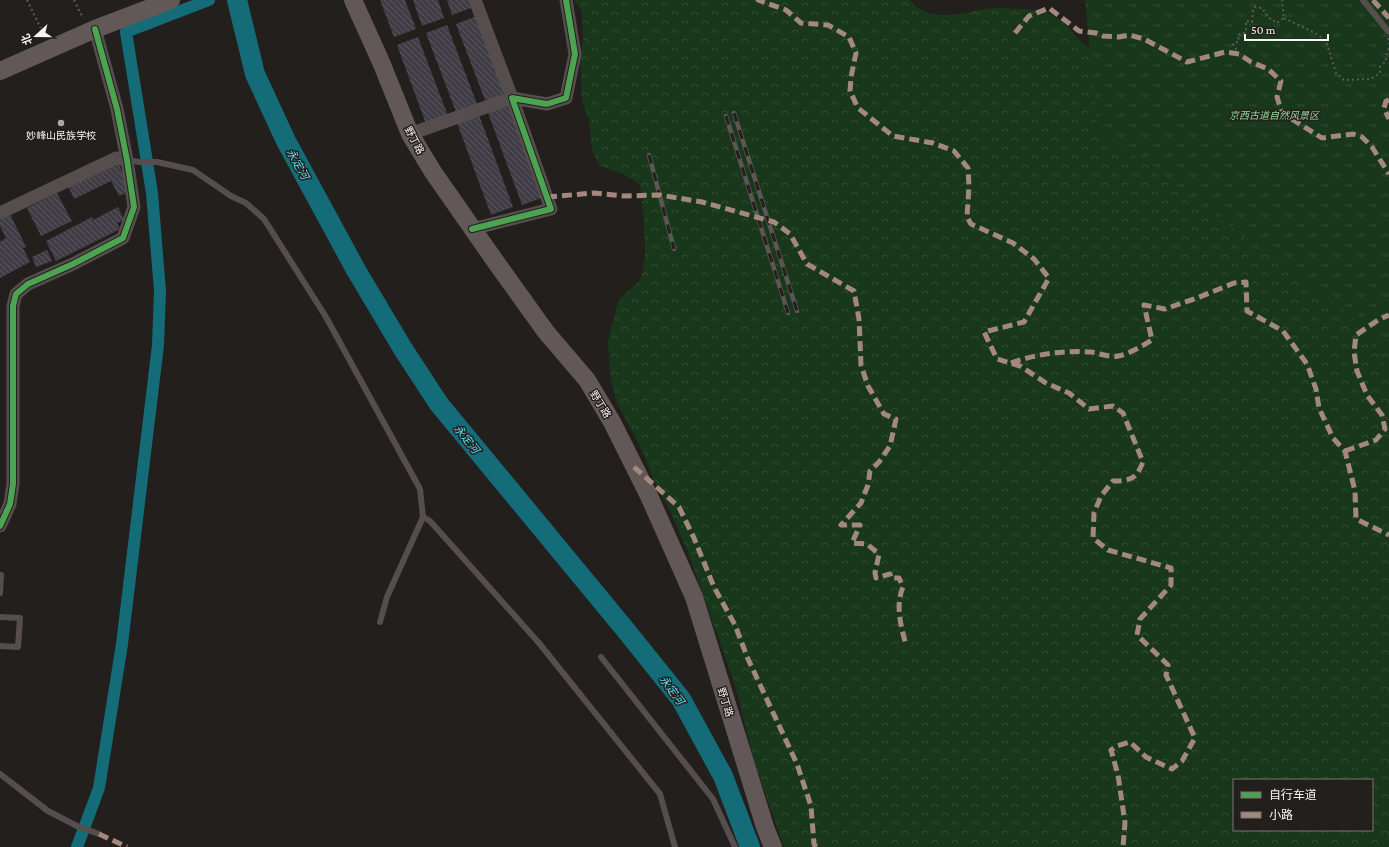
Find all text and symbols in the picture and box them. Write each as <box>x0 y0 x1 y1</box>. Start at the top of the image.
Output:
north arrow <box>16 16 56 56</box>
scale bar <box>1245 16 1328 42</box>
text: 50 m <box>1251 23 1276 37</box>
text: 北 <box>19 32 34 47</box>
park label: 京西古道自然风景区 <box>1229 110 1321 121</box>
marker: 妙峰山民族学校 <box>56 118 66 128</box>
street label: 野丁路 <box>403 124 426 156</box>
place label: 妙峰山民族学校 <box>26 130 96 141</box>
water label: 永定河 <box>285 147 312 183</box>
street label: 野丁路 <box>588 389 613 420</box>
water label: 永定河 <box>452 422 483 457</box>
water label: 永定河 <box>657 673 688 708</box>
street label: 野丁路 <box>716 686 735 718</box>
legend <box>1233 779 1373 831</box>
text: 自行车道 <box>1269 788 1317 802</box>
text: 小路 <box>1269 808 1293 822</box>

